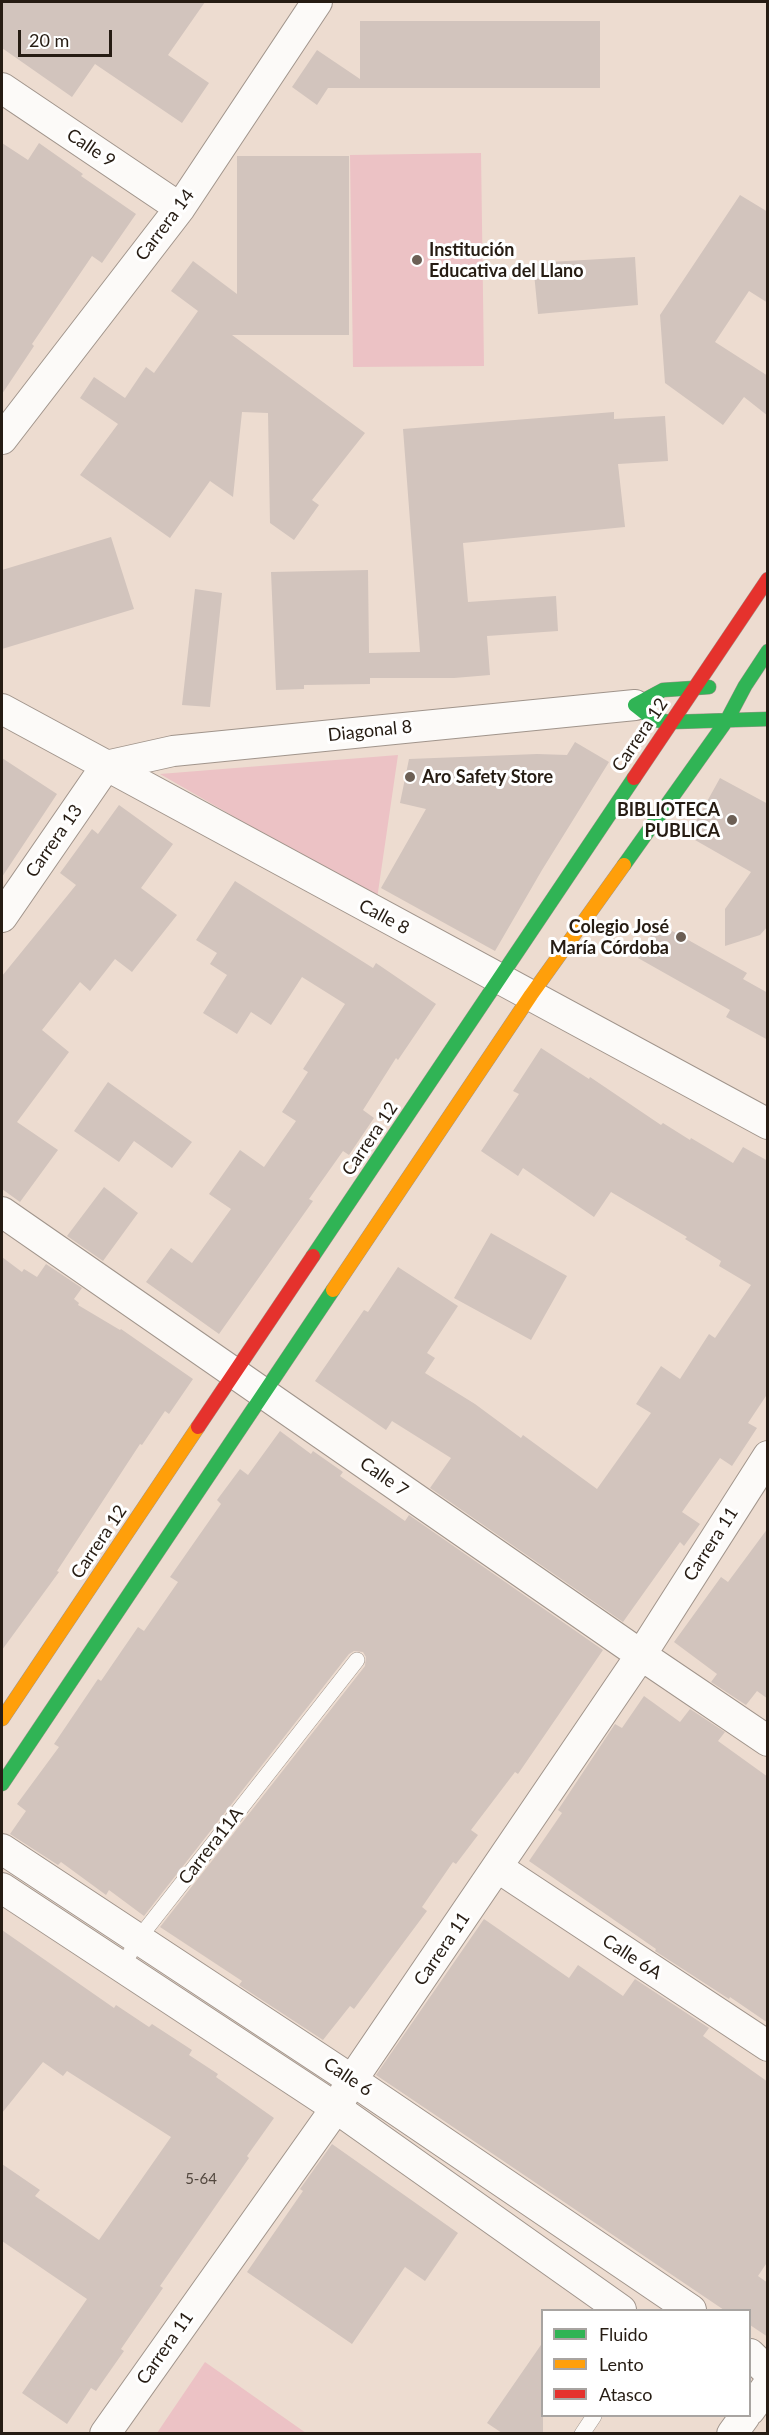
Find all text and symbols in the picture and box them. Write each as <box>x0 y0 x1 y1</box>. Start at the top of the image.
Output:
scale bar <box>21 18 116 56</box>
text: 20 m <box>29 29 69 51</box>
street label: Calle 9 <box>63 124 119 172</box>
street label: Carrera 14 <box>131 185 199 265</box>
place label: Institución Educativa del Llano <box>429 239 584 282</box>
marker: Institución Educativa del Llano <box>410 253 424 267</box>
street label: Carrera 12 <box>608 694 672 776</box>
street label: Diagonal 8 <box>327 716 413 746</box>
place label: Aro Safety Store <box>422 766 553 788</box>
marker: Aro Safety Store <box>403 770 417 784</box>
place label: BIBLIOTECA PUBLICA <box>617 799 720 842</box>
street label: Carrera 13 <box>21 800 87 882</box>
marker: BIBLIOTECA PUBLICA <box>725 813 739 827</box>
street label: Calle 8 <box>355 895 413 939</box>
place label: Colegio José María Córdoba <box>550 916 669 958</box>
marker: Colegio José María Córdoba <box>674 930 688 944</box>
street label: Carrera 12 <box>338 1098 402 1180</box>
street label: Calle 7 <box>356 1453 412 1501</box>
street label: Carrera 12 <box>67 1501 131 1583</box>
street label: Carrera 11 <box>679 1503 743 1585</box>
street label: Carrera11A <box>174 1803 248 1889</box>
street label: Carrera 11 <box>410 1908 474 1990</box>
street label: Calle 6A <box>598 1930 666 1984</box>
street label: Calle 6 <box>320 2053 376 2101</box>
house number: 5-64 <box>185 2170 217 2188</box>
street label: Carrera 11 <box>132 2307 198 2389</box>
legend <box>541 2309 751 2417</box>
text: Fluido <box>599 2323 648 2345</box>
text: Lento <box>599 2353 644 2375</box>
text: Atasco <box>599 2383 652 2405</box>

